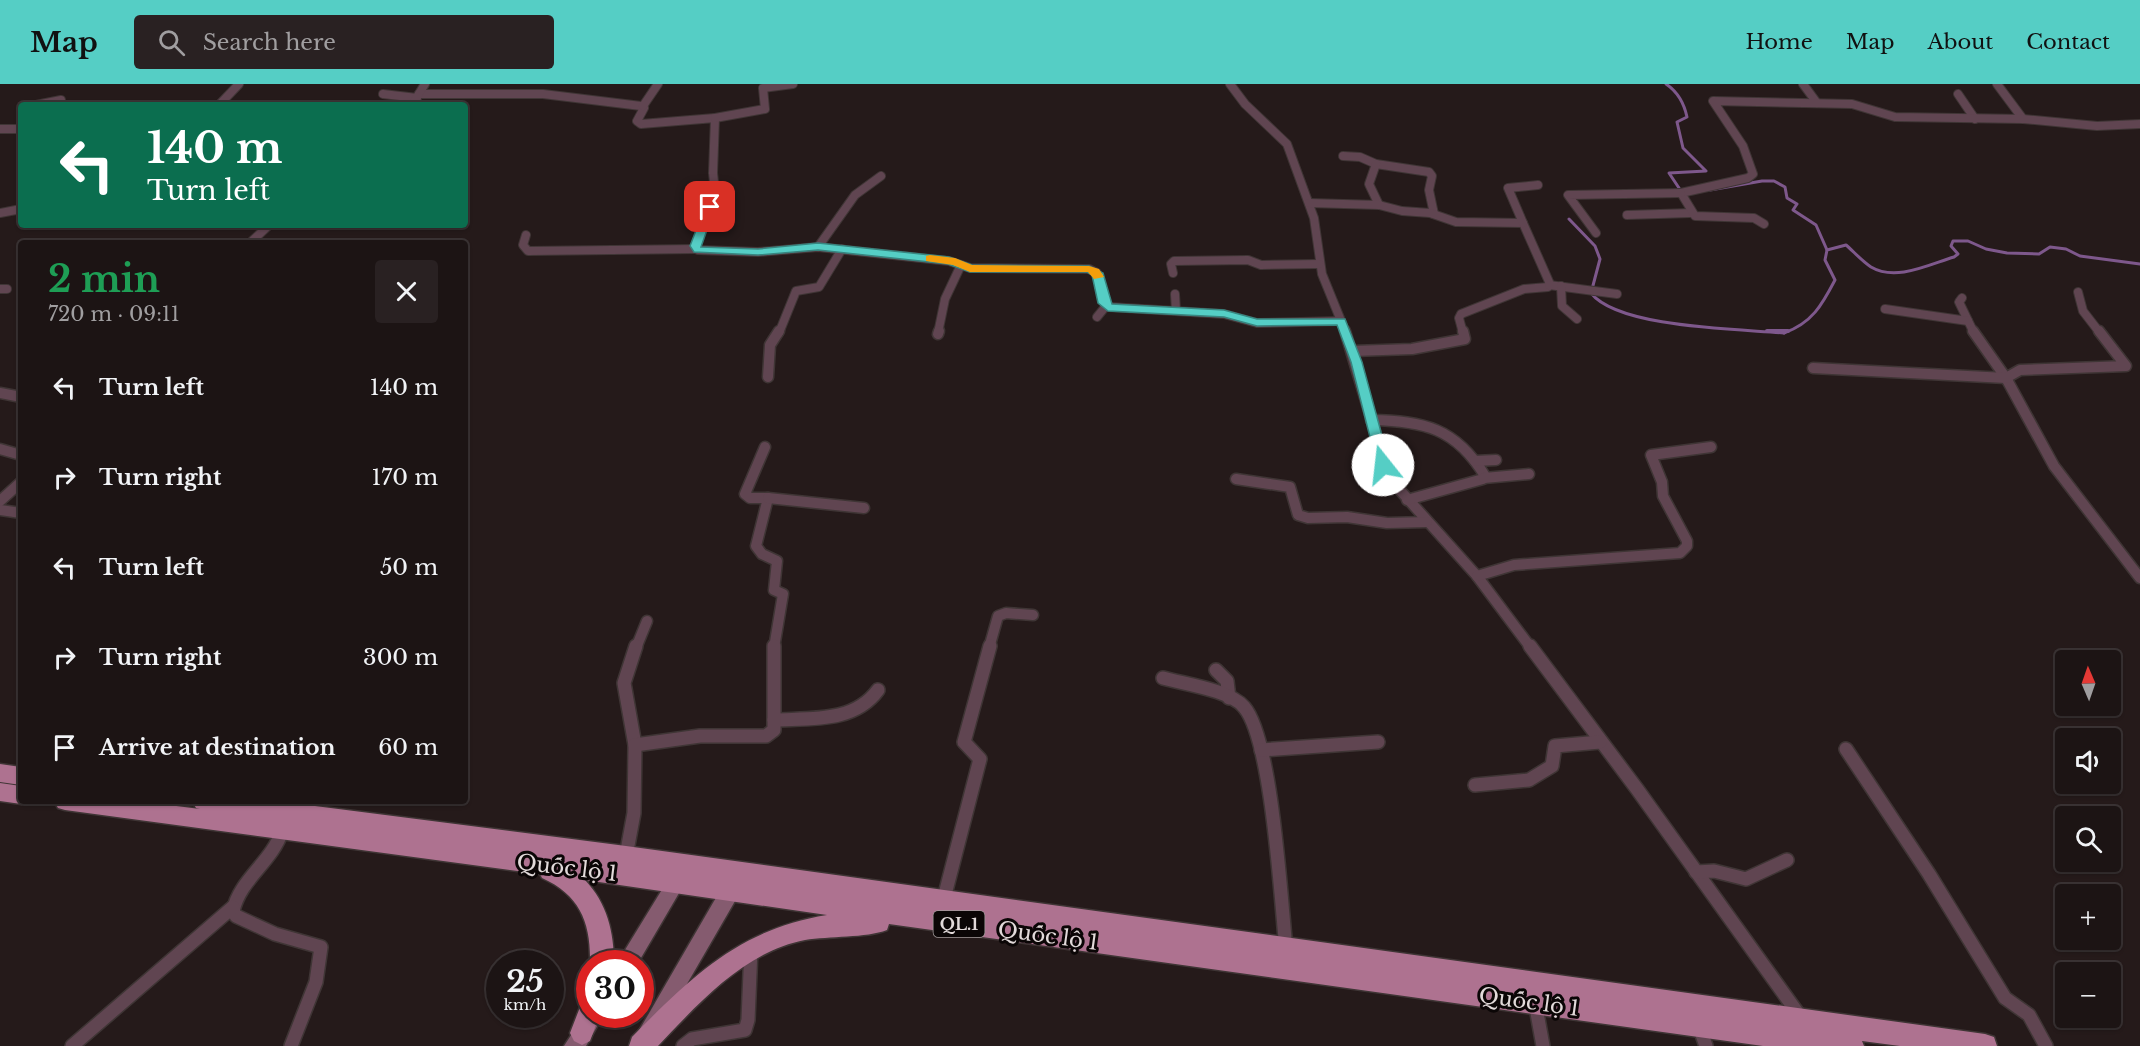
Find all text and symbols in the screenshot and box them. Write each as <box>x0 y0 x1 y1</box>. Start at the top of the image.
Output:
search box <box>134 15 554 69</box>
text: Map <box>30 25 98 60</box>
icon: search <box>155 26 188 59</box>
text: Search here <box>203 29 336 56</box>
text: Home <box>1746 29 1813 55</box>
text: Map <box>1846 29 1894 55</box>
text: About <box>1927 29 1993 55</box>
text: Contact <box>2026 29 2110 55</box>
text: 140 m <box>147 122 283 174</box>
icon: left <box>48 126 126 204</box>
text: Turn left <box>147 174 270 207</box>
pin <box>684 181 735 232</box>
icon: arrive <box>693 190 726 223</box>
text: 2 min <box>48 257 160 302</box>
button: close <box>375 260 438 323</box>
text: 720 m · 09:11 <box>48 302 180 326</box>
icon: left <box>48 371 81 404</box>
text: Turn left <box>99 374 204 401</box>
text: 140 m <box>370 374 438 401</box>
position arrow <box>1351 433 1415 497</box>
icon: right <box>48 461 81 494</box>
text: Turn right <box>99 464 221 491</box>
text: 170 m <box>372 464 438 491</box>
icon: left <box>48 551 81 584</box>
text: Turn left <box>99 554 204 581</box>
text: 50 m <box>380 554 438 581</box>
icon: right <box>48 641 81 674</box>
text: Turn right <box>99 644 221 671</box>
text: 300 m <box>363 644 438 671</box>
north arrow <box>2055 650 2121 716</box>
map controls <box>2055 650 2121 1028</box>
button: sound <box>2055 728 2121 794</box>
icon: arrive <box>48 731 81 764</box>
text: Arrive at destination <box>99 734 336 761</box>
text: 60 m <box>378 734 438 761</box>
button: search <box>2055 806 2121 872</box>
street label: Quốc lộ 1 <box>515 849 619 887</box>
button: + <box>2055 884 2121 950</box>
road number: QL.1 <box>934 911 984 937</box>
street label: Quốc lộ 1 <box>996 916 1100 956</box>
speed limit sign: 30 <box>576 950 654 1028</box>
button: − <box>2055 962 2121 1028</box>
text: 25 <box>506 963 544 1000</box>
street label: Quốc lộ 1 <box>1477 982 1581 1022</box>
text: km/h <box>504 995 546 1014</box>

